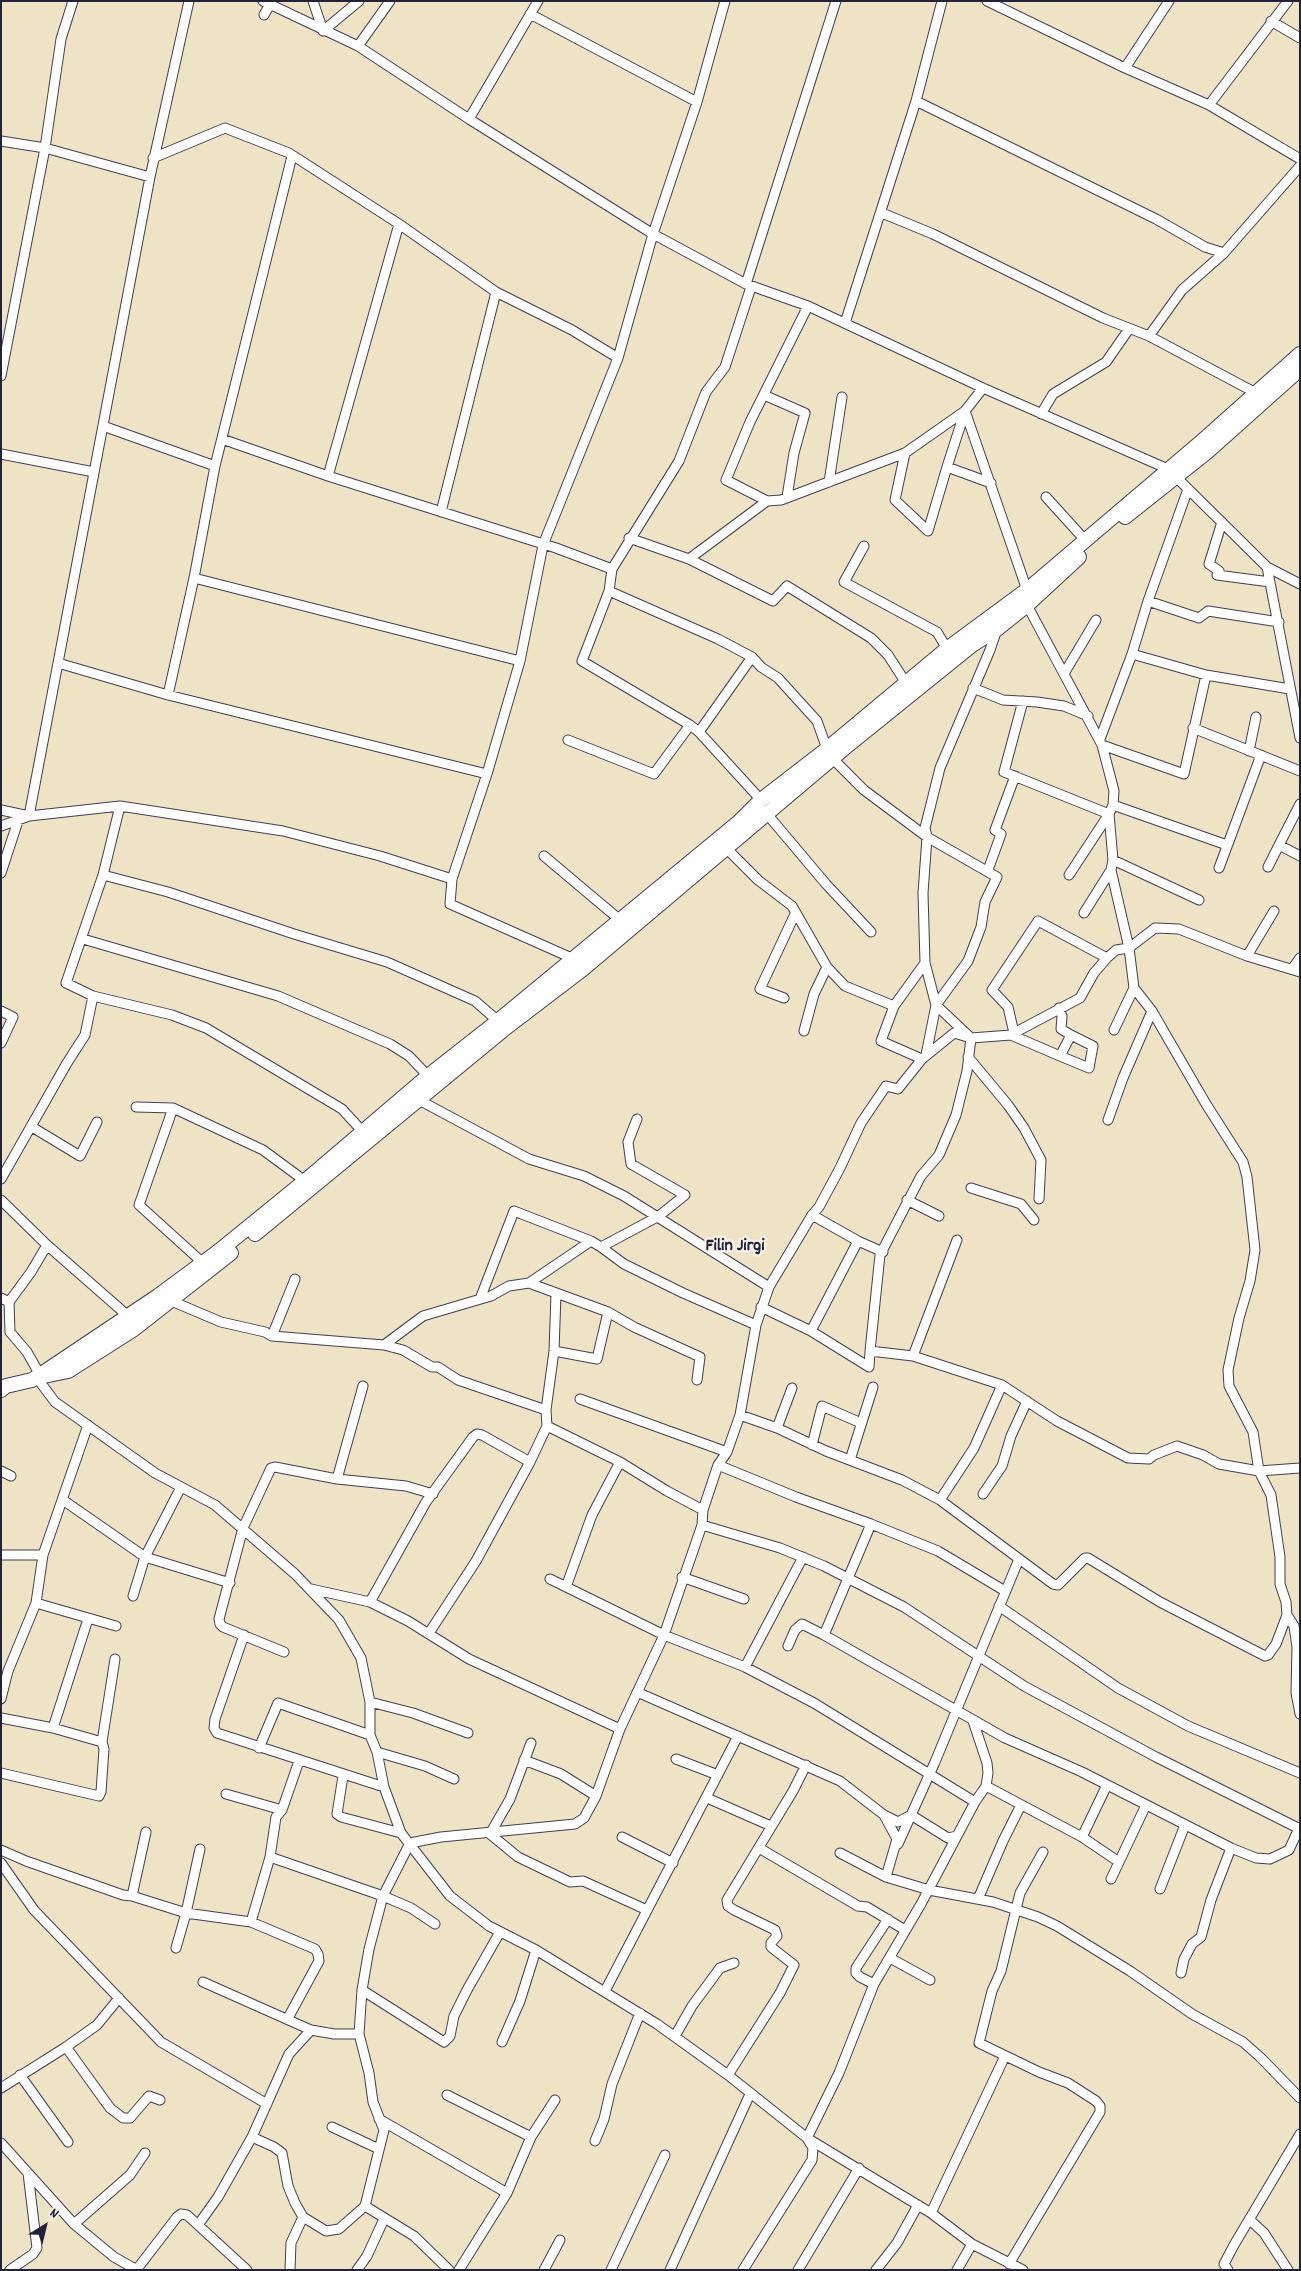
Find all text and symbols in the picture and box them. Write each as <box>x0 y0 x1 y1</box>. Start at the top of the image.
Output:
district label: Filin Jirgi <box>705 1237 765 1259</box>
north arrow <box>20 2201 70 2251</box>
text: N <box>45 2204 62 2224</box>

